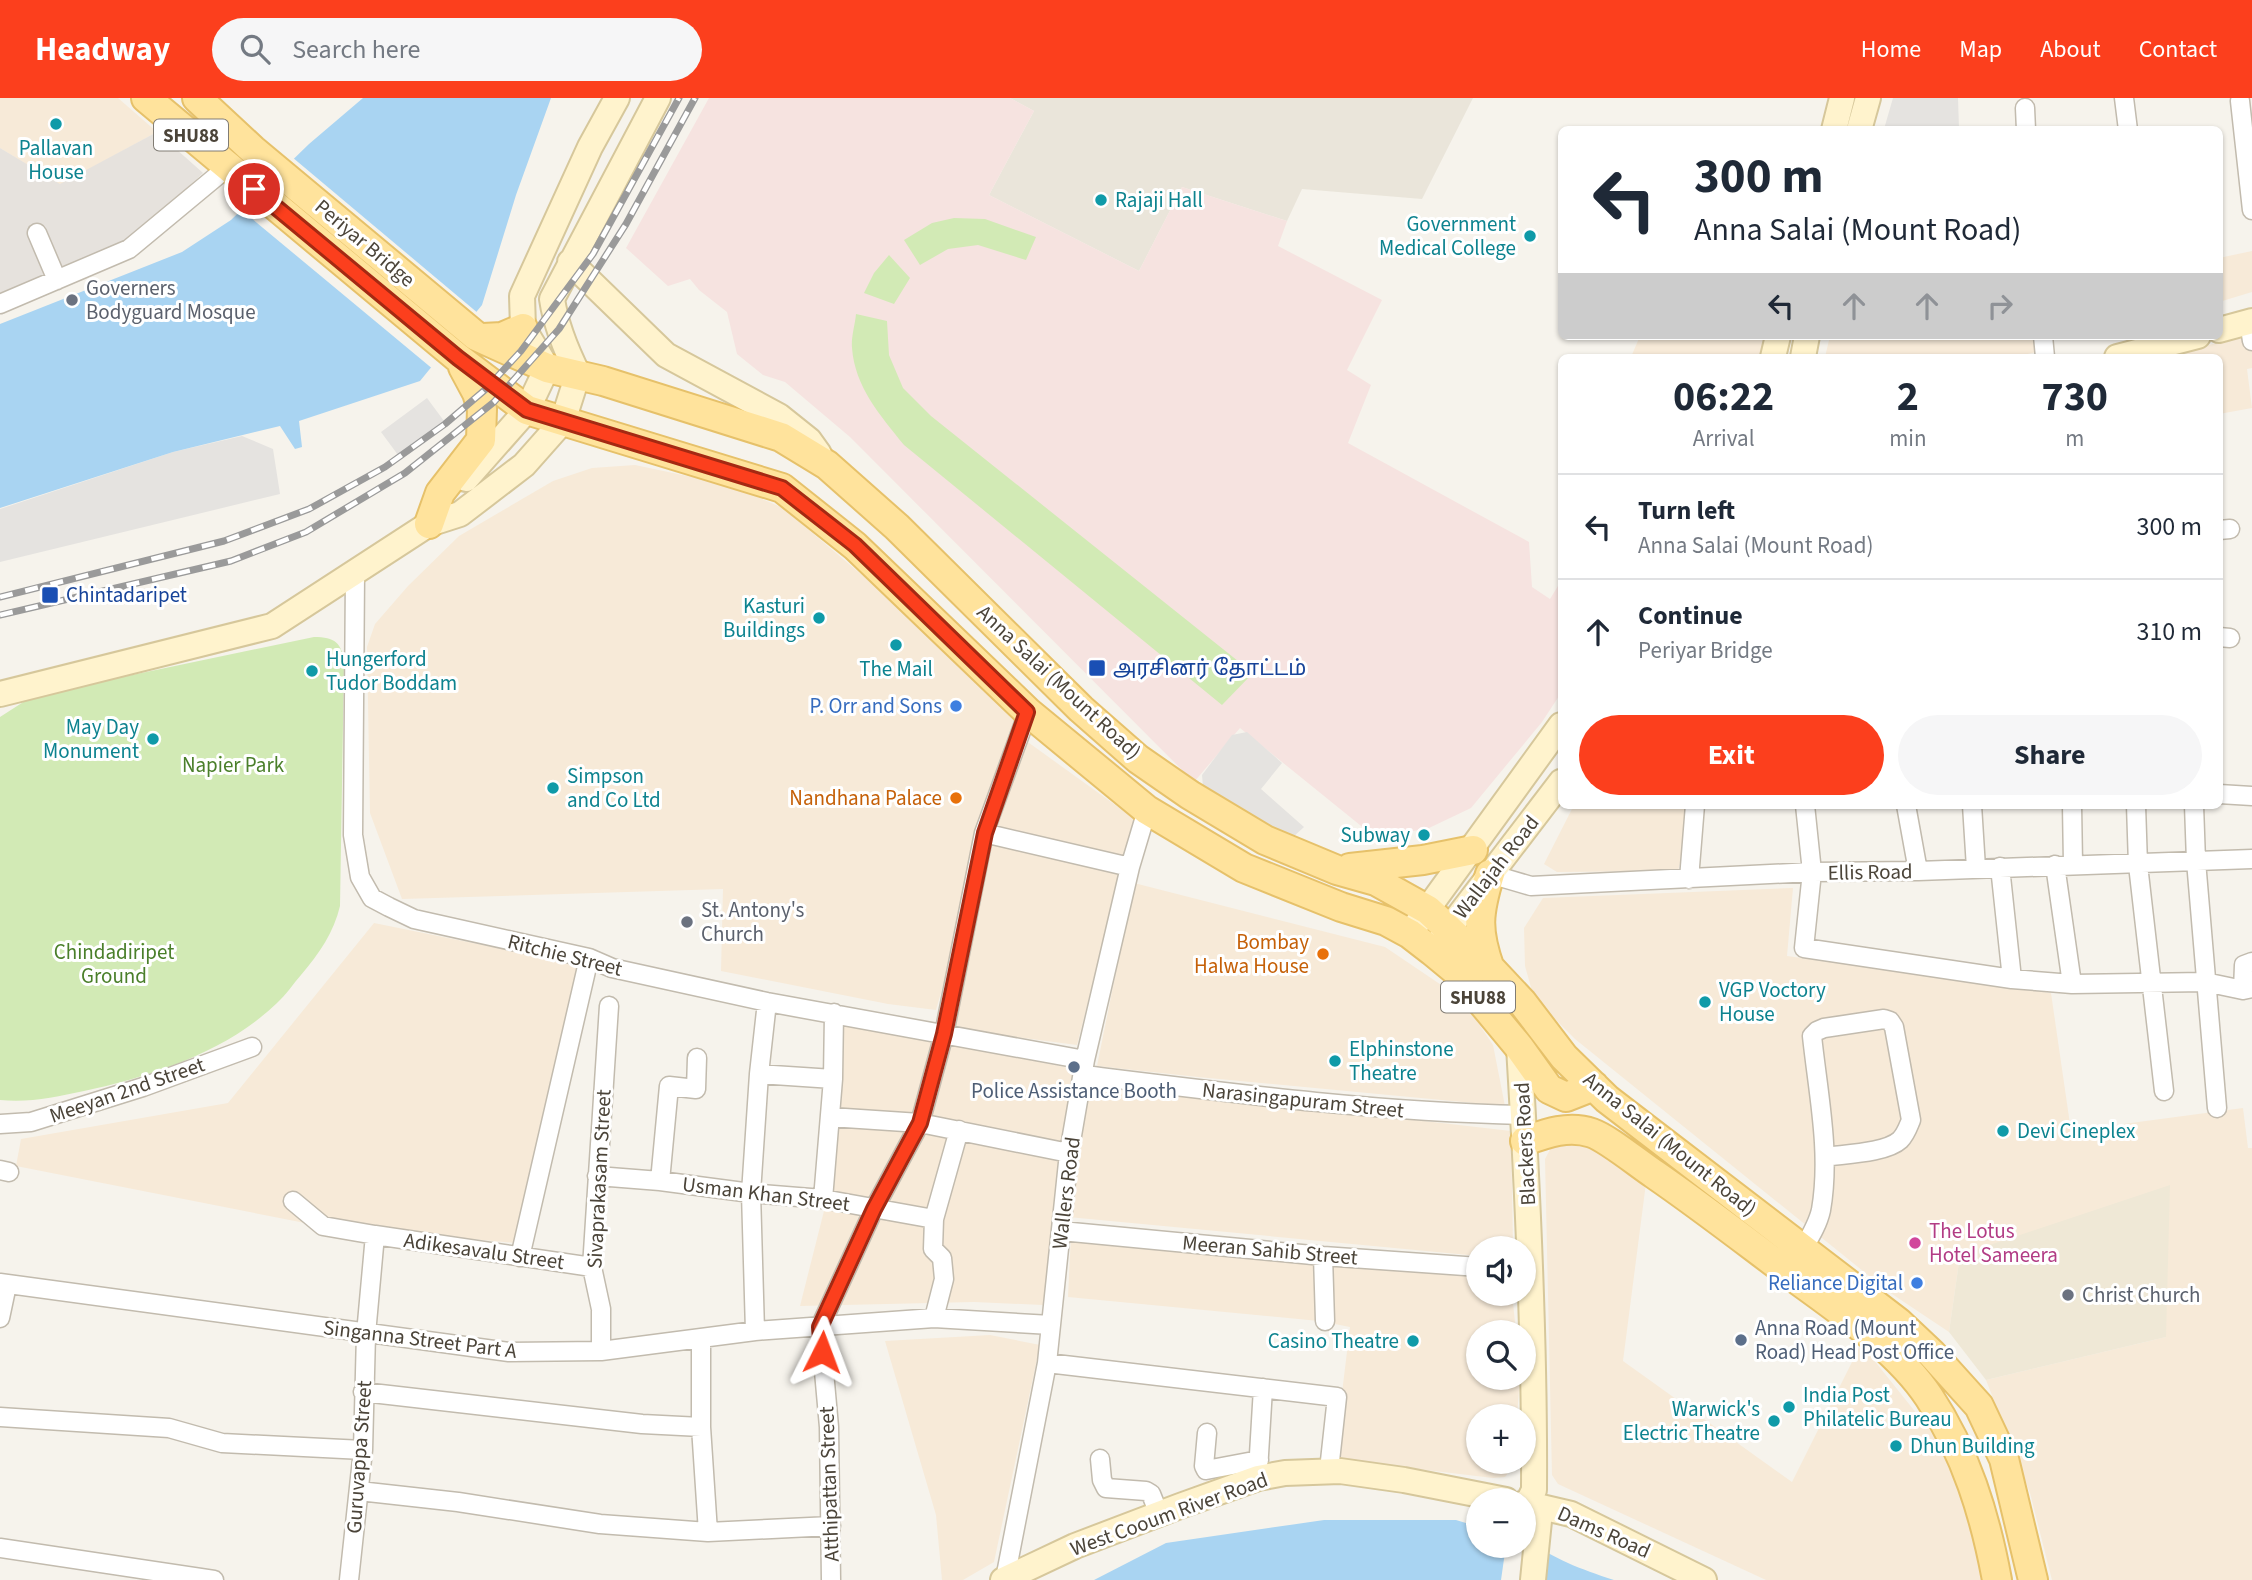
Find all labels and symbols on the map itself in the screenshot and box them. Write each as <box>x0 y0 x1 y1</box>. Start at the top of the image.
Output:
marker: Pallavan House <box>48 116 64 132</box>
road number: SHU88 <box>154 120 228 150</box>
place label: Pallavan House <box>19 133 93 187</box>
pin <box>224 159 284 219</box>
place label: Rajaji Hall <box>1115 185 1203 215</box>
street label: Periyar Bridge <box>308 192 422 294</box>
marker: Rajaji Hall <box>1093 192 1109 208</box>
place label: Government Medical College <box>1379 209 1516 263</box>
marker: Government Medical College <box>1522 228 1538 244</box>
place label: Governers Bodyguard Mosque <box>86 273 256 327</box>
marker: Governers Bodyguard Mosque <box>64 292 80 308</box>
place label: Chintadaripet <box>66 580 187 610</box>
marker: Chintadaripet <box>40 585 60 605</box>
place label: Kasturi Buildings <box>723 591 805 645</box>
street label: Anna Salai (Mount Road) <box>970 598 1148 766</box>
marker: Kasturi Buildings <box>811 610 827 626</box>
marker: The Mail <box>888 637 904 653</box>
place label: Hungerford Tudor Boddam <box>326 644 457 698</box>
place label: அரசினர் தோட்டம் <box>1113 653 1306 683</box>
place label: The Mail <box>859 654 933 684</box>
marker: அரசினர் தோட்டம் <box>1087 658 1107 678</box>
marker: Hungerford Tudor Boddam <box>304 663 320 679</box>
place label: P. Orr and Sons <box>810 691 942 721</box>
marker: P. Orr and Sons <box>948 698 964 714</box>
place label: May Day Monument <box>43 712 139 766</box>
marker: May Day Monument <box>145 731 161 747</box>
park label: Napier Park <box>182 750 285 780</box>
place label: Simpson and Co Ltd <box>567 761 661 815</box>
marker: Simpson and Co Ltd <box>545 780 561 796</box>
place label: Nandhana Palace <box>789 783 942 813</box>
marker: Nandhana Palace <box>948 790 964 806</box>
street label: Wallajah Road <box>1446 809 1546 925</box>
place label: Subway <box>1341 820 1410 850</box>
marker: Subway <box>1416 827 1432 843</box>
street label: Ellis Road <box>1827 856 1913 888</box>
place label: St. Antony's Church <box>701 895 805 949</box>
marker: St. Antony's Church <box>679 914 695 930</box>
street label: Ritchie Street <box>504 926 626 984</box>
place label: Bombay Halwa House <box>1194 927 1309 981</box>
park label: Chindadiripet Ground <box>54 937 174 991</box>
marker: Bombay Halwa House <box>1315 946 1331 962</box>
place label: VGP Voctory House <box>1719 975 1826 1029</box>
road number: SHU88 <box>1441 982 1515 1012</box>
marker: VGP Voctory House <box>1697 994 1713 1010</box>
place label: Elphinstone Theatre <box>1349 1034 1454 1088</box>
street label: Meeyan 2nd Street <box>45 1049 209 1131</box>
marker: Elphinstone Theatre <box>1327 1053 1343 1069</box>
marker: Police Assistance Booth <box>1066 1059 1082 1075</box>
street label: Anna Salai (Mount Road) <box>1577 1065 1763 1223</box>
street label: Narasingapuram Street <box>1201 1074 1405 1126</box>
place label: Police Assistance Booth <box>971 1076 1177 1106</box>
street label: Blackers Road <box>1507 1082 1543 1206</box>
street label: Sivaprakasam Street <box>579 1088 619 1270</box>
place label: Devi Cineplex <box>2017 1116 2136 1146</box>
marker: Devi Cineplex <box>1995 1123 2011 1139</box>
street label: Wallers Road <box>1044 1135 1088 1251</box>
street label: Usman Khan Street <box>681 1169 851 1219</box>
place label: The Lotus Hotel Sameera <box>1929 1216 2058 1270</box>
street label: Adikesavalu Street <box>402 1225 566 1277</box>
street label: Meeran Sahib Street <box>1181 1227 1359 1273</box>
marker: The Lotus Hotel Sameera <box>1907 1235 1923 1251</box>
place label: Reliance Digital <box>1768 1268 1903 1298</box>
marker: Reliance Digital <box>1909 1275 1925 1291</box>
place label: Christ Church <box>2082 1280 2200 1310</box>
marker: Christ Church <box>2060 1287 2076 1303</box>
street label: Singanna Street Part A <box>321 1312 519 1366</box>
place label: Anna Road (Mount Road) Head Post Office <box>1755 1313 1954 1367</box>
position arrow <box>785 1315 859 1389</box>
place label: Casino Theatre <box>1268 1326 1399 1356</box>
marker: Anna Road (Mount Road) Head Post Office <box>1733 1332 1749 1348</box>
marker: Casino Theatre <box>1405 1333 1421 1349</box>
street label: Guruvappa Street <box>339 1379 379 1535</box>
place label: India Post Philatelic Bureau <box>1803 1380 1952 1434</box>
place label: Warwick's Electric Theatre <box>1623 1394 1760 1448</box>
marker: India Post Philatelic Bureau <box>1781 1399 1797 1415</box>
street label: Atthipattan Street <box>811 1406 847 1562</box>
marker: Warwick's Electric Theatre <box>1766 1413 1782 1429</box>
place label: Dhun Building <box>1910 1431 2035 1461</box>
marker: Dhun Building <box>1888 1438 1904 1454</box>
street label: West Cooum River Road <box>1066 1464 1272 1564</box>
street label: Dams Road <box>1553 1498 1655 1566</box>

